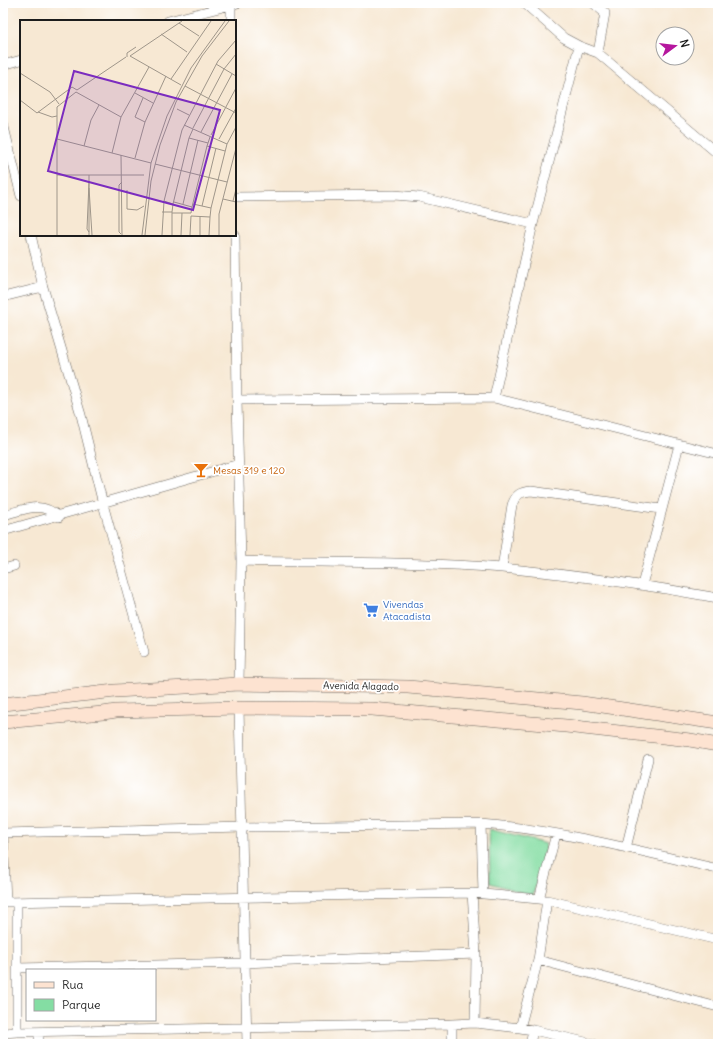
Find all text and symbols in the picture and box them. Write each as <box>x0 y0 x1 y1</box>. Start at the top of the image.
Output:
inset map <box>20 20 236 236</box>
north arrow <box>655 26 695 66</box>
text: N <box>677 38 692 49</box>
bar icon: Mesas 319 e 120 <box>192 461 210 479</box>
place label: Mesas 319 e 120 <box>213 464 285 477</box>
place label: Vivendas Atacadista <box>383 598 431 623</box>
supermarket icon: Vivendas Atacadista <box>362 601 380 619</box>
street label: Avenida Alagado <box>323 679 399 693</box>
legend <box>26 969 156 1021</box>
text: Rua <box>62 977 84 992</box>
text: Parque <box>62 997 101 1012</box>

